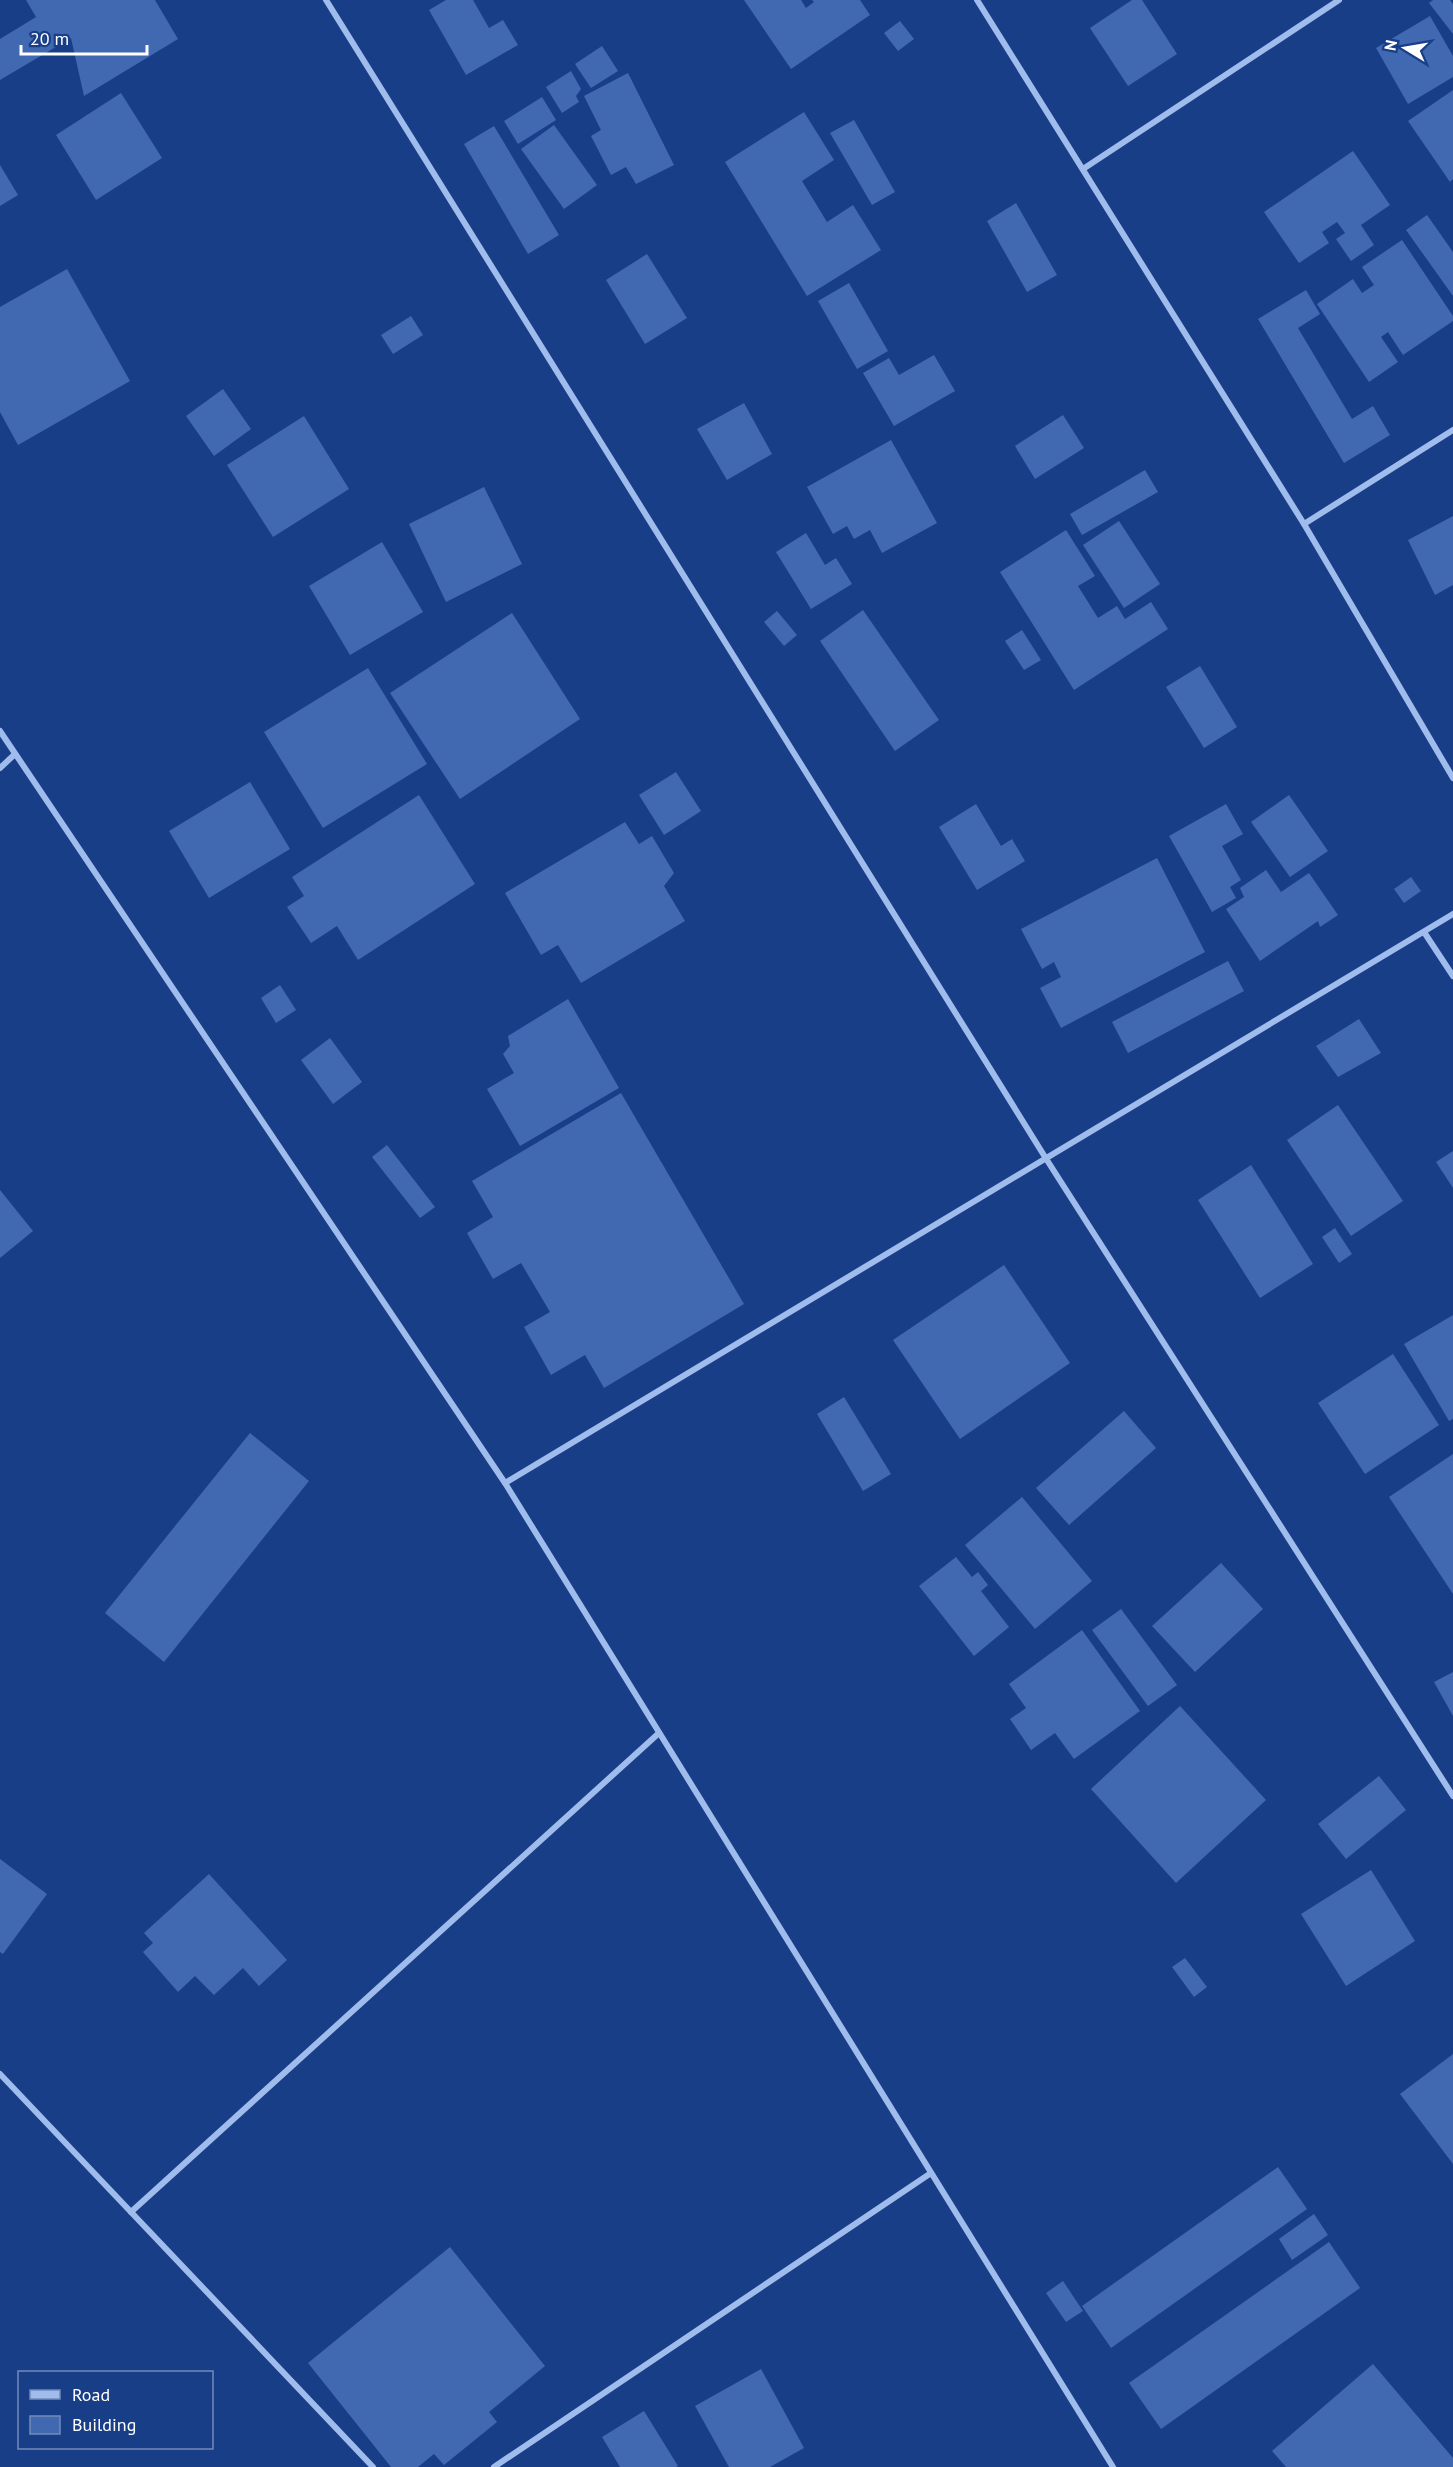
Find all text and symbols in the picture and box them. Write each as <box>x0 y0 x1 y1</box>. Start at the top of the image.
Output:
scale bar <box>21 18 147 56</box>
north arrow <box>1375 18 1435 78</box>
text: 20 m <box>30 27 69 50</box>
text: N <box>1379 38 1401 52</box>
legend <box>18 2371 213 2449</box>
text: Road <box>72 2383 110 2406</box>
text: Building <box>72 2413 136 2436</box>

